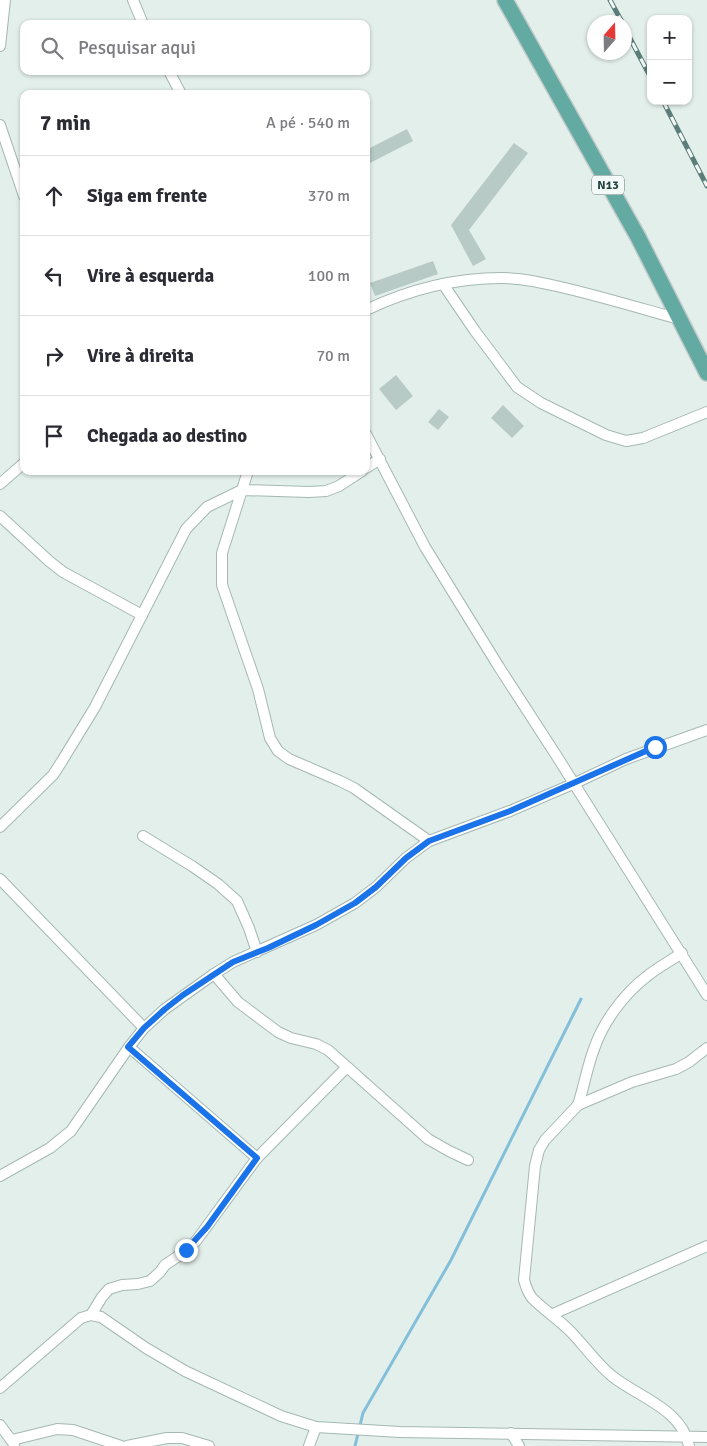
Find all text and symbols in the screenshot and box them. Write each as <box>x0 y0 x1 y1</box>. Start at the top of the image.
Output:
north arrow <box>587 15 632 60</box>
map controls <box>647 15 692 105</box>
button: + <box>647 15 692 60</box>
search box <box>20 20 370 75</box>
icon: search <box>38 34 66 62</box>
text: Pesquisar aqui <box>78 36 196 60</box>
button: − <box>647 60 692 105</box>
text: 7 min <box>40 110 91 136</box>
text: A pé · 540 m <box>266 113 350 133</box>
road number: N13 <box>592 176 624 194</box>
icon: ahead <box>40 182 68 210</box>
text: Siga em frente <box>87 184 207 208</box>
text: 370 m <box>308 186 350 206</box>
icon: left <box>40 262 68 290</box>
text: Vire à esquerda <box>87 264 214 288</box>
text: 100 m <box>308 266 350 286</box>
icon: right <box>40 342 68 370</box>
text: Vire à direita <box>87 344 194 368</box>
text: 70 m <box>316 346 350 366</box>
icon: arrive <box>40 422 68 450</box>
text: Chegada ao destino <box>87 424 247 448</box>
route start <box>644 736 667 759</box>
route end <box>175 1239 198 1262</box>

